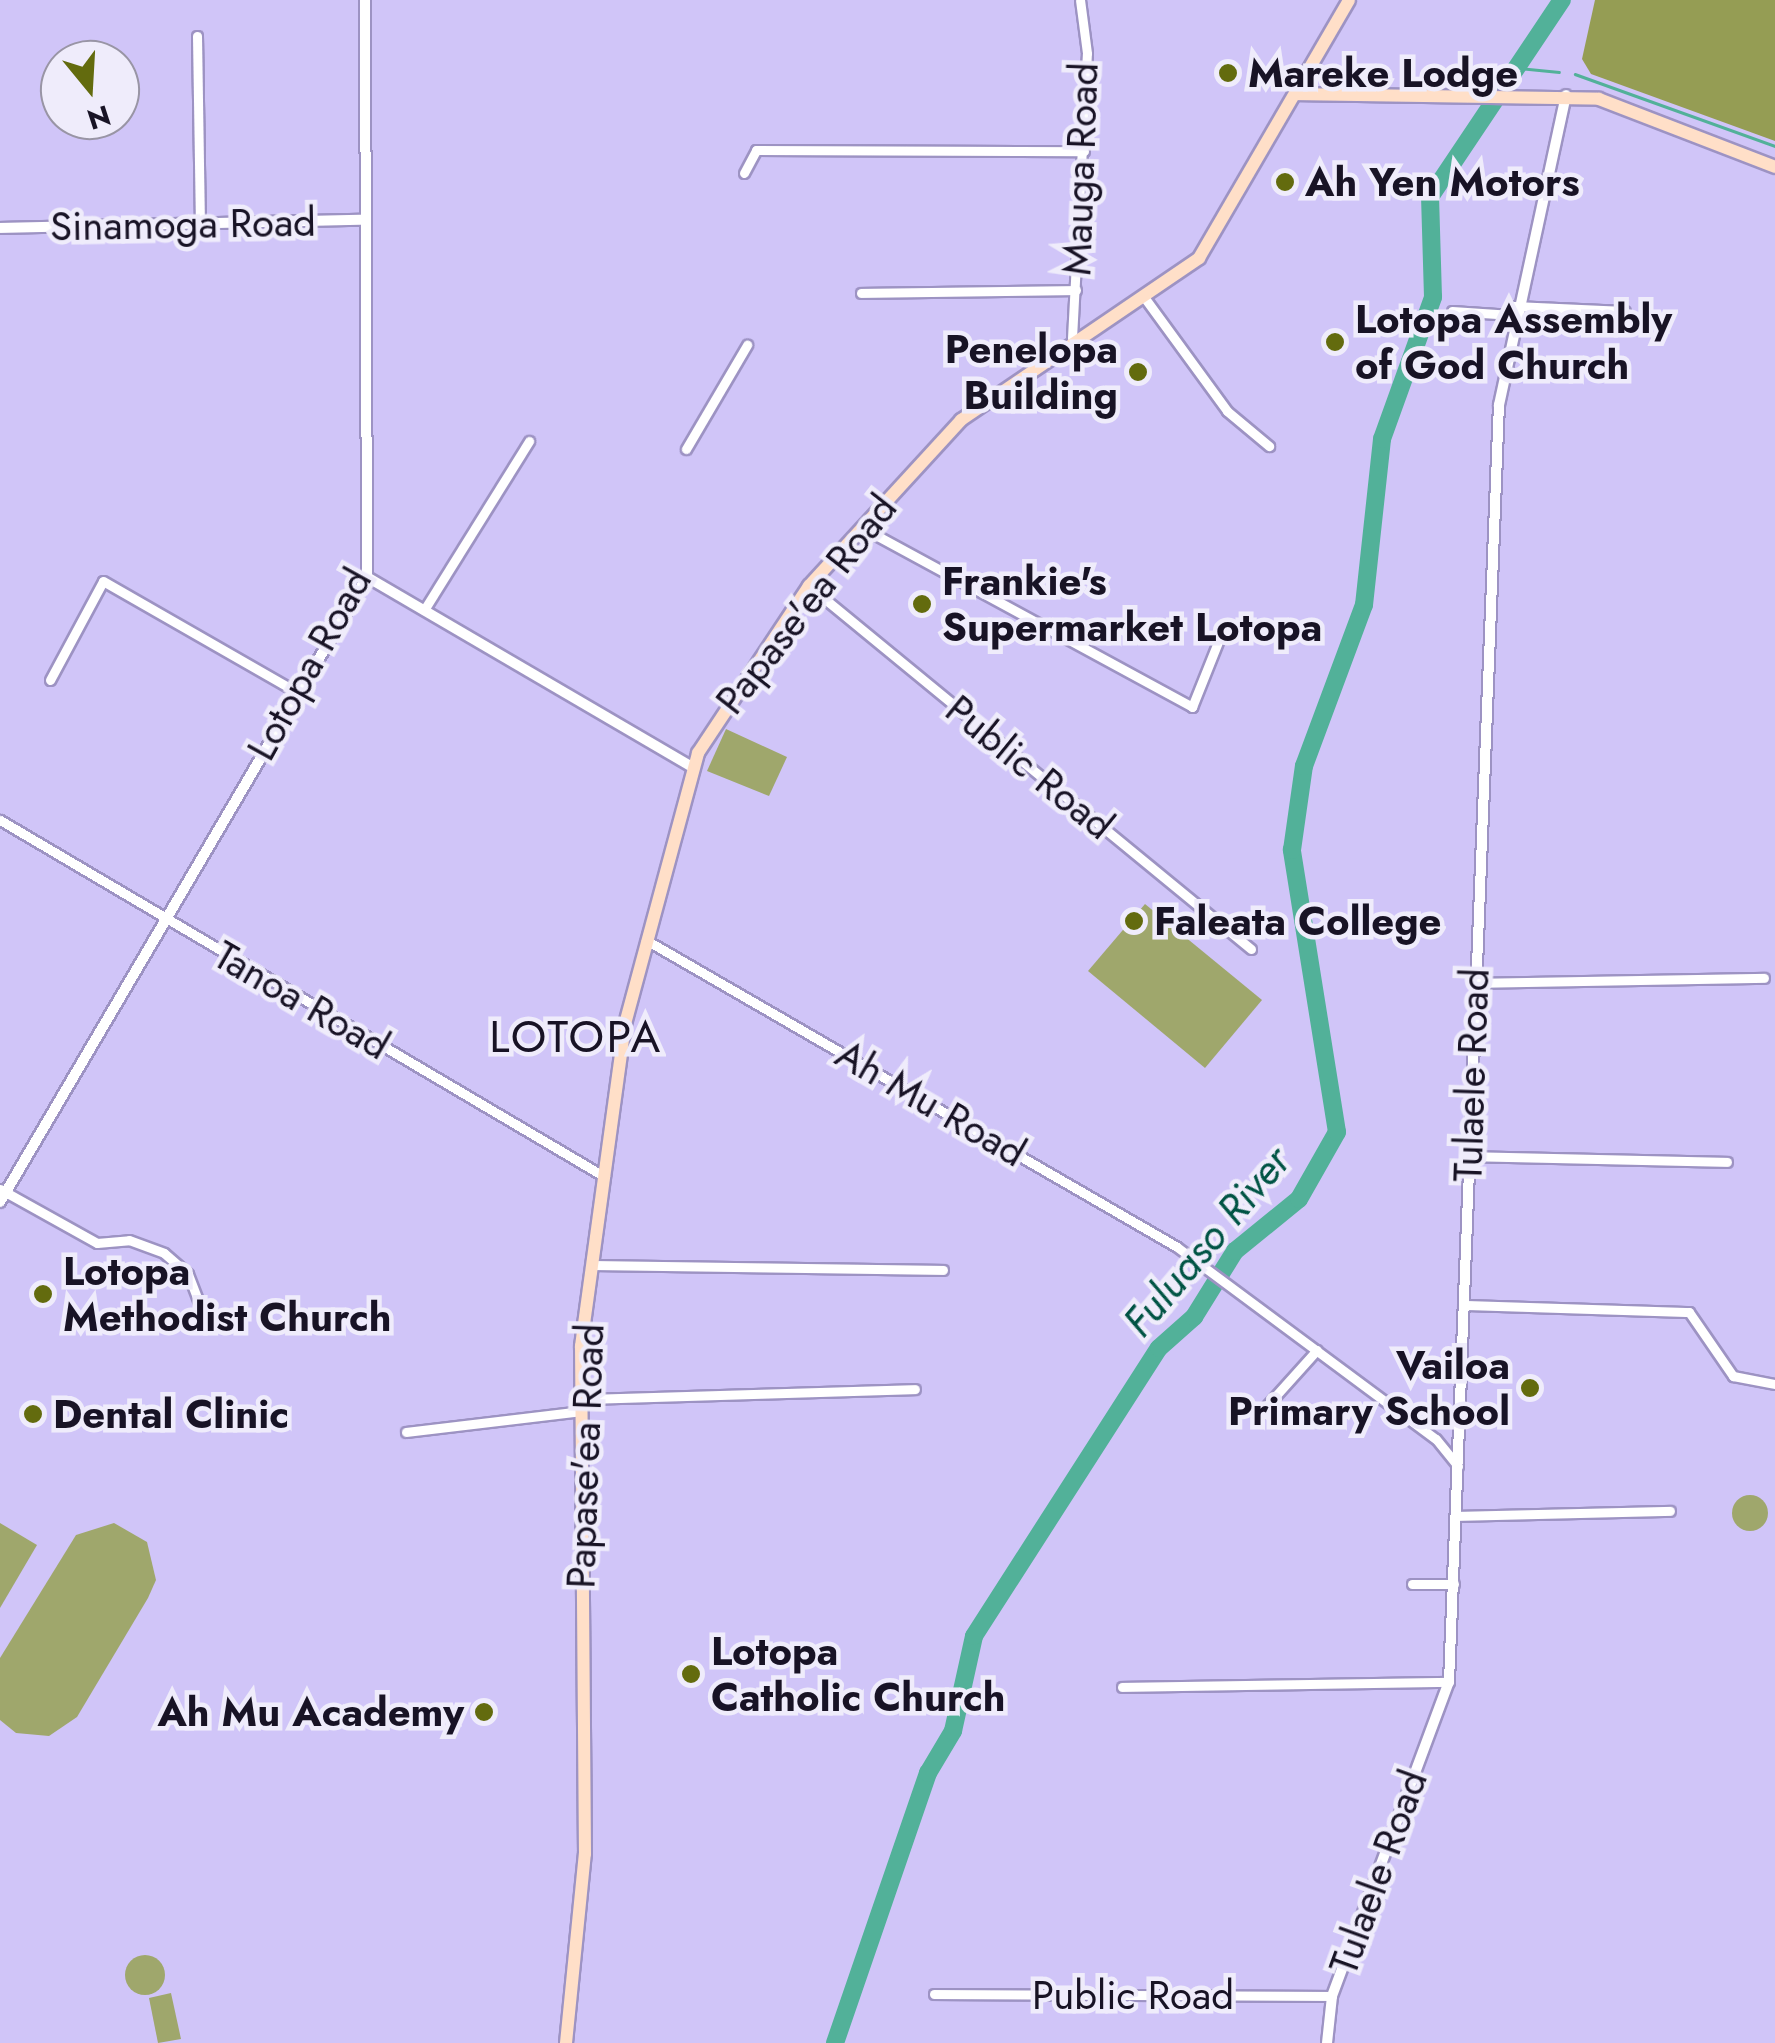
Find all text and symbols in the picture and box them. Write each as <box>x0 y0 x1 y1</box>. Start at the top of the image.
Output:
north arrow <box>40 40 140 140</box>
place label: Mareke Lodge <box>1248 49 1518 97</box>
street label: Mauga Road <box>1052 62 1108 276</box>
marker: Mareke Lodge <box>1217 62 1239 84</box>
text: N <box>82 94 116 140</box>
place label: Ah Yen Motors <box>1305 158 1580 206</box>
marker: Ah Yen Motors <box>1274 171 1296 193</box>
street label: Sinamoga Road <box>50 198 316 250</box>
place label: Lotopa Assembly of God Church <box>1355 295 1672 389</box>
place label: Penelopa Building <box>945 325 1118 419</box>
marker: Lotopa Assembly of God Church <box>1324 331 1346 353</box>
marker: Penelopa Building <box>1127 361 1149 383</box>
street label: Papase'ea Road <box>706 485 906 723</box>
place label: Frankie's Supermarket Lotopa <box>942 557 1322 651</box>
street label: Lotopa Road <box>237 560 381 768</box>
marker: Frankie's Supermarket Lotopa <box>911 593 933 615</box>
street label: Public Road <box>936 685 1124 849</box>
place label: Faleata College <box>1154 897 1442 945</box>
marker: Faleata College <box>1123 910 1145 932</box>
street label: Tanoa Road <box>206 931 398 1069</box>
street label: Tulaele Road <box>1443 967 1499 1183</box>
district label: LOTOPA <box>489 1010 663 1064</box>
street label: Ah Mu Road <box>828 1029 1034 1177</box>
water label: Fuluaso River <box>1113 1137 1301 1347</box>
place label: Lotopa Methodist Church <box>63 1247 391 1341</box>
marker: Lotopa Methodist Church <box>32 1283 54 1305</box>
street label: Papase'ea Road <box>556 1323 614 1589</box>
place label: Vailoa Primary School <box>1228 1341 1510 1435</box>
marker: Vailoa Primary School <box>1519 1377 1541 1399</box>
place label: Dental Clinic <box>53 1390 289 1438</box>
marker: Dental Clinic <box>22 1403 44 1425</box>
place label: Lotopa Catholic Church <box>711 1627 1005 1721</box>
marker: Lotopa Catholic Church <box>680 1663 702 1685</box>
place label: Ah Mu Academy <box>157 1688 464 1736</box>
marker: Ah Mu Academy <box>473 1701 495 1723</box>
street label: Tulaele Road <box>1319 1763 1437 1981</box>
street label: Public Road <box>1032 1971 1234 2019</box>

